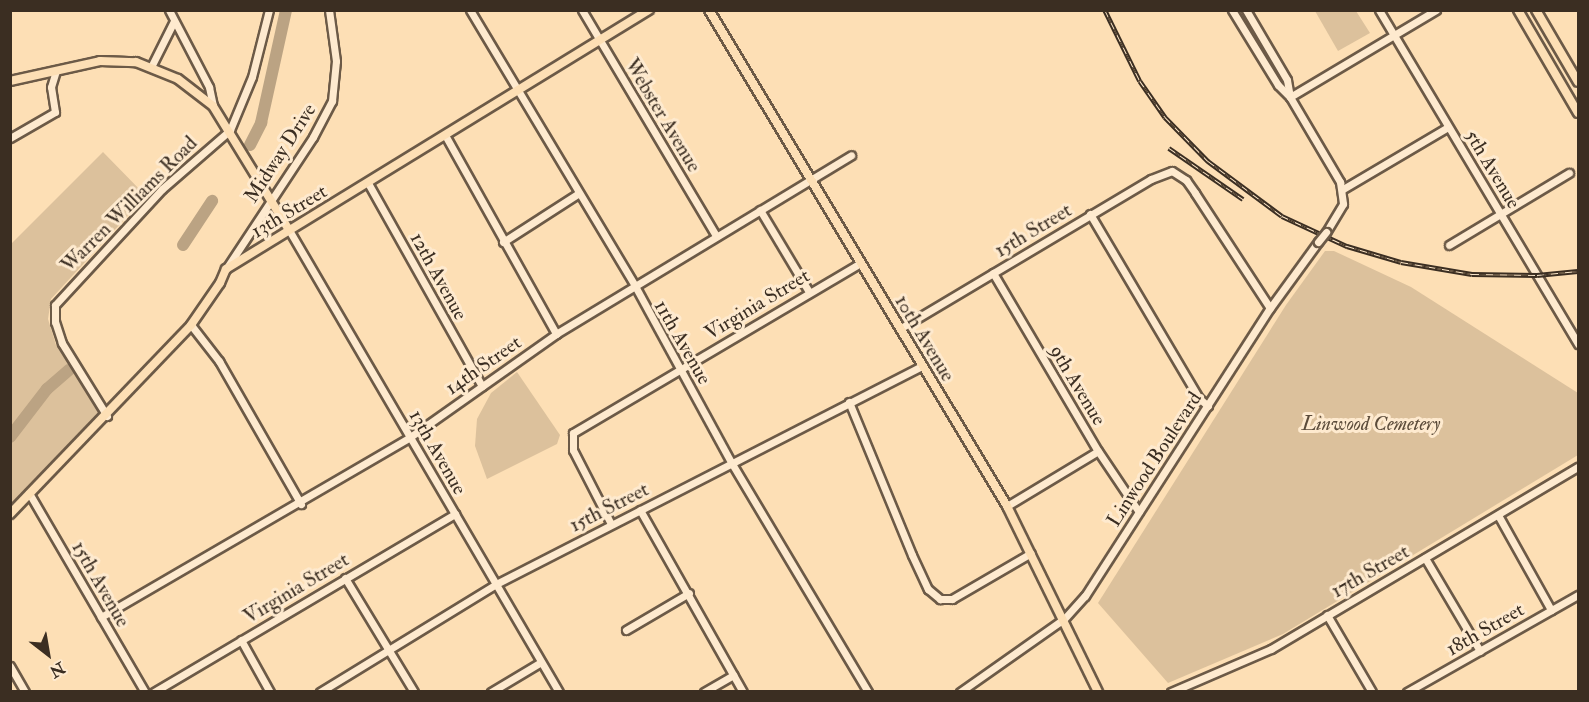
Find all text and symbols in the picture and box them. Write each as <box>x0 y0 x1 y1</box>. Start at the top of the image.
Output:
street label: Webster Avenue <box>620 54 706 176</box>
street label: Midway Drive <box>239 99 321 207</box>
street label: 5th Avenue <box>1460 125 1526 213</box>
street label: Warren Williams Road <box>56 131 202 277</box>
street label: 13th Street <box>247 179 331 243</box>
street label: 15th Street <box>990 198 1076 262</box>
street label: 12th Avenue <box>405 228 473 324</box>
street label: Virginia Street <box>700 263 814 345</box>
street label: 10th Avenue <box>890 291 960 385</box>
street label: 11th Avenue <box>649 296 717 388</box>
street label: 14th Street <box>440 330 526 400</box>
street label: 9th Avenue <box>1045 341 1111 429</box>
street label: Linwood Boulevard <box>1102 387 1206 531</box>
street label: 13th Avenue <box>404 405 472 499</box>
park label: Linwood Cemetery <box>1302 411 1440 435</box>
street label: 15th Street <box>566 477 652 537</box>
street label: 15th Avenue <box>67 537 135 631</box>
street label: 17th Street <box>1327 539 1413 603</box>
street label: Virginia Street <box>239 547 353 629</box>
street label: 18th Street <box>1442 597 1528 661</box>
north arrow <box>18 624 78 684</box>
text: N <box>46 657 69 682</box>

